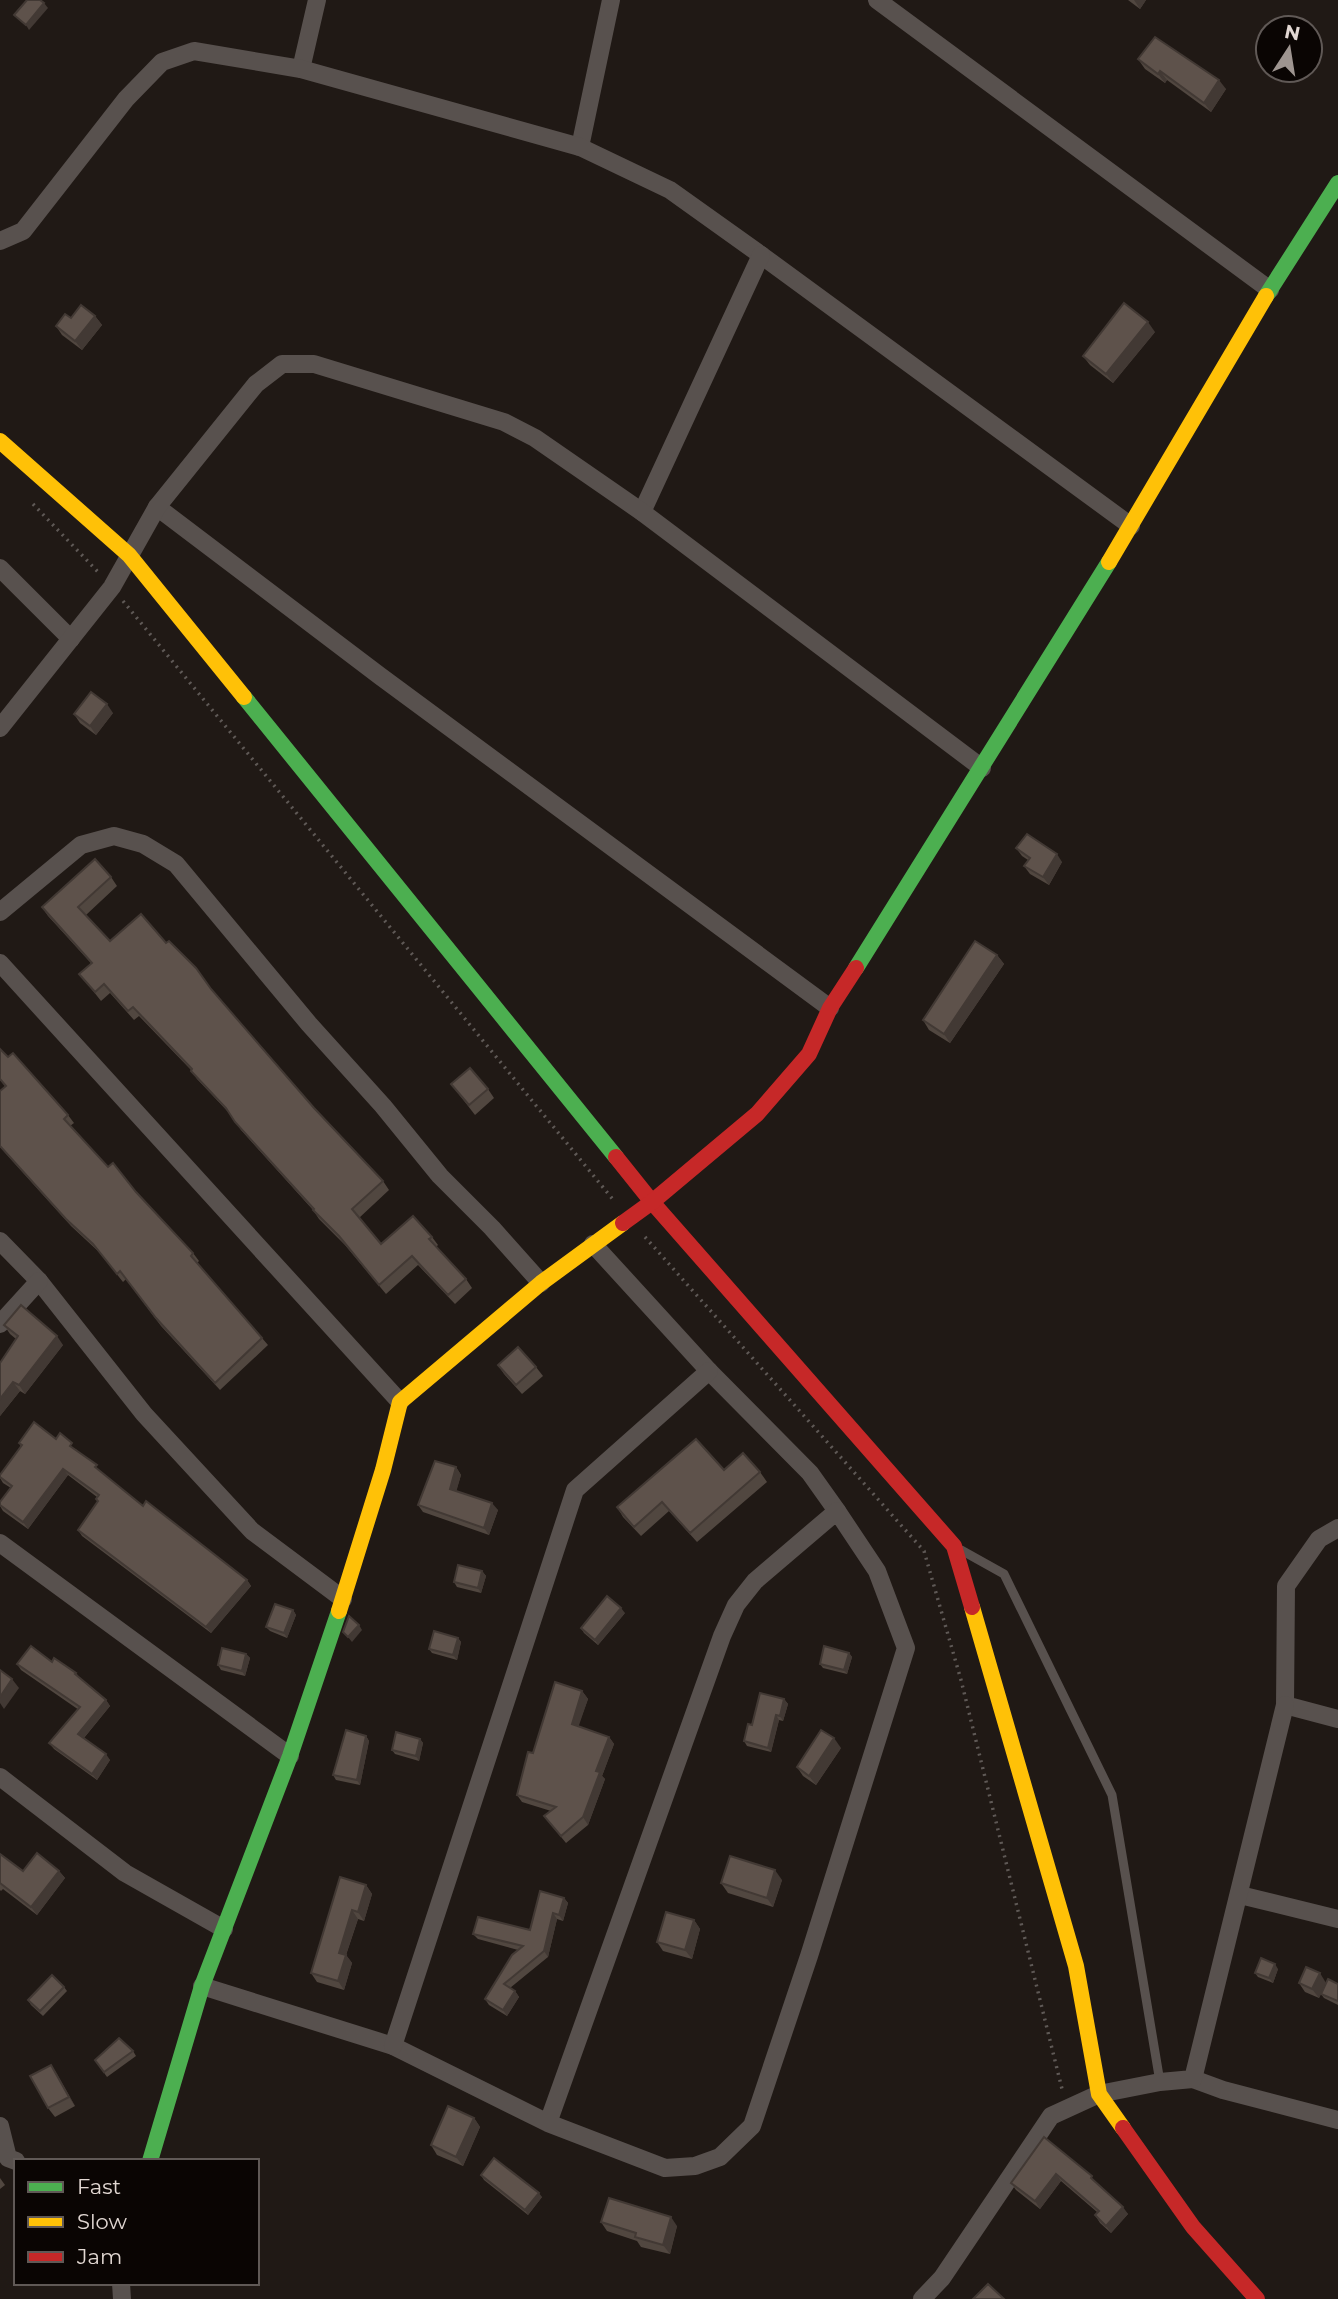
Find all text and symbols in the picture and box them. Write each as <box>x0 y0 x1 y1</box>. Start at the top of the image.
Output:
north arrow <box>1254 14 1324 84</box>
text: N <box>1283 20 1302 46</box>
legend <box>14 2159 259 2285</box>
text: Fast <box>77 2174 121 2199</box>
text: Slow <box>77 2209 127 2234</box>
text: Jam <box>76 2244 122 2269</box>

